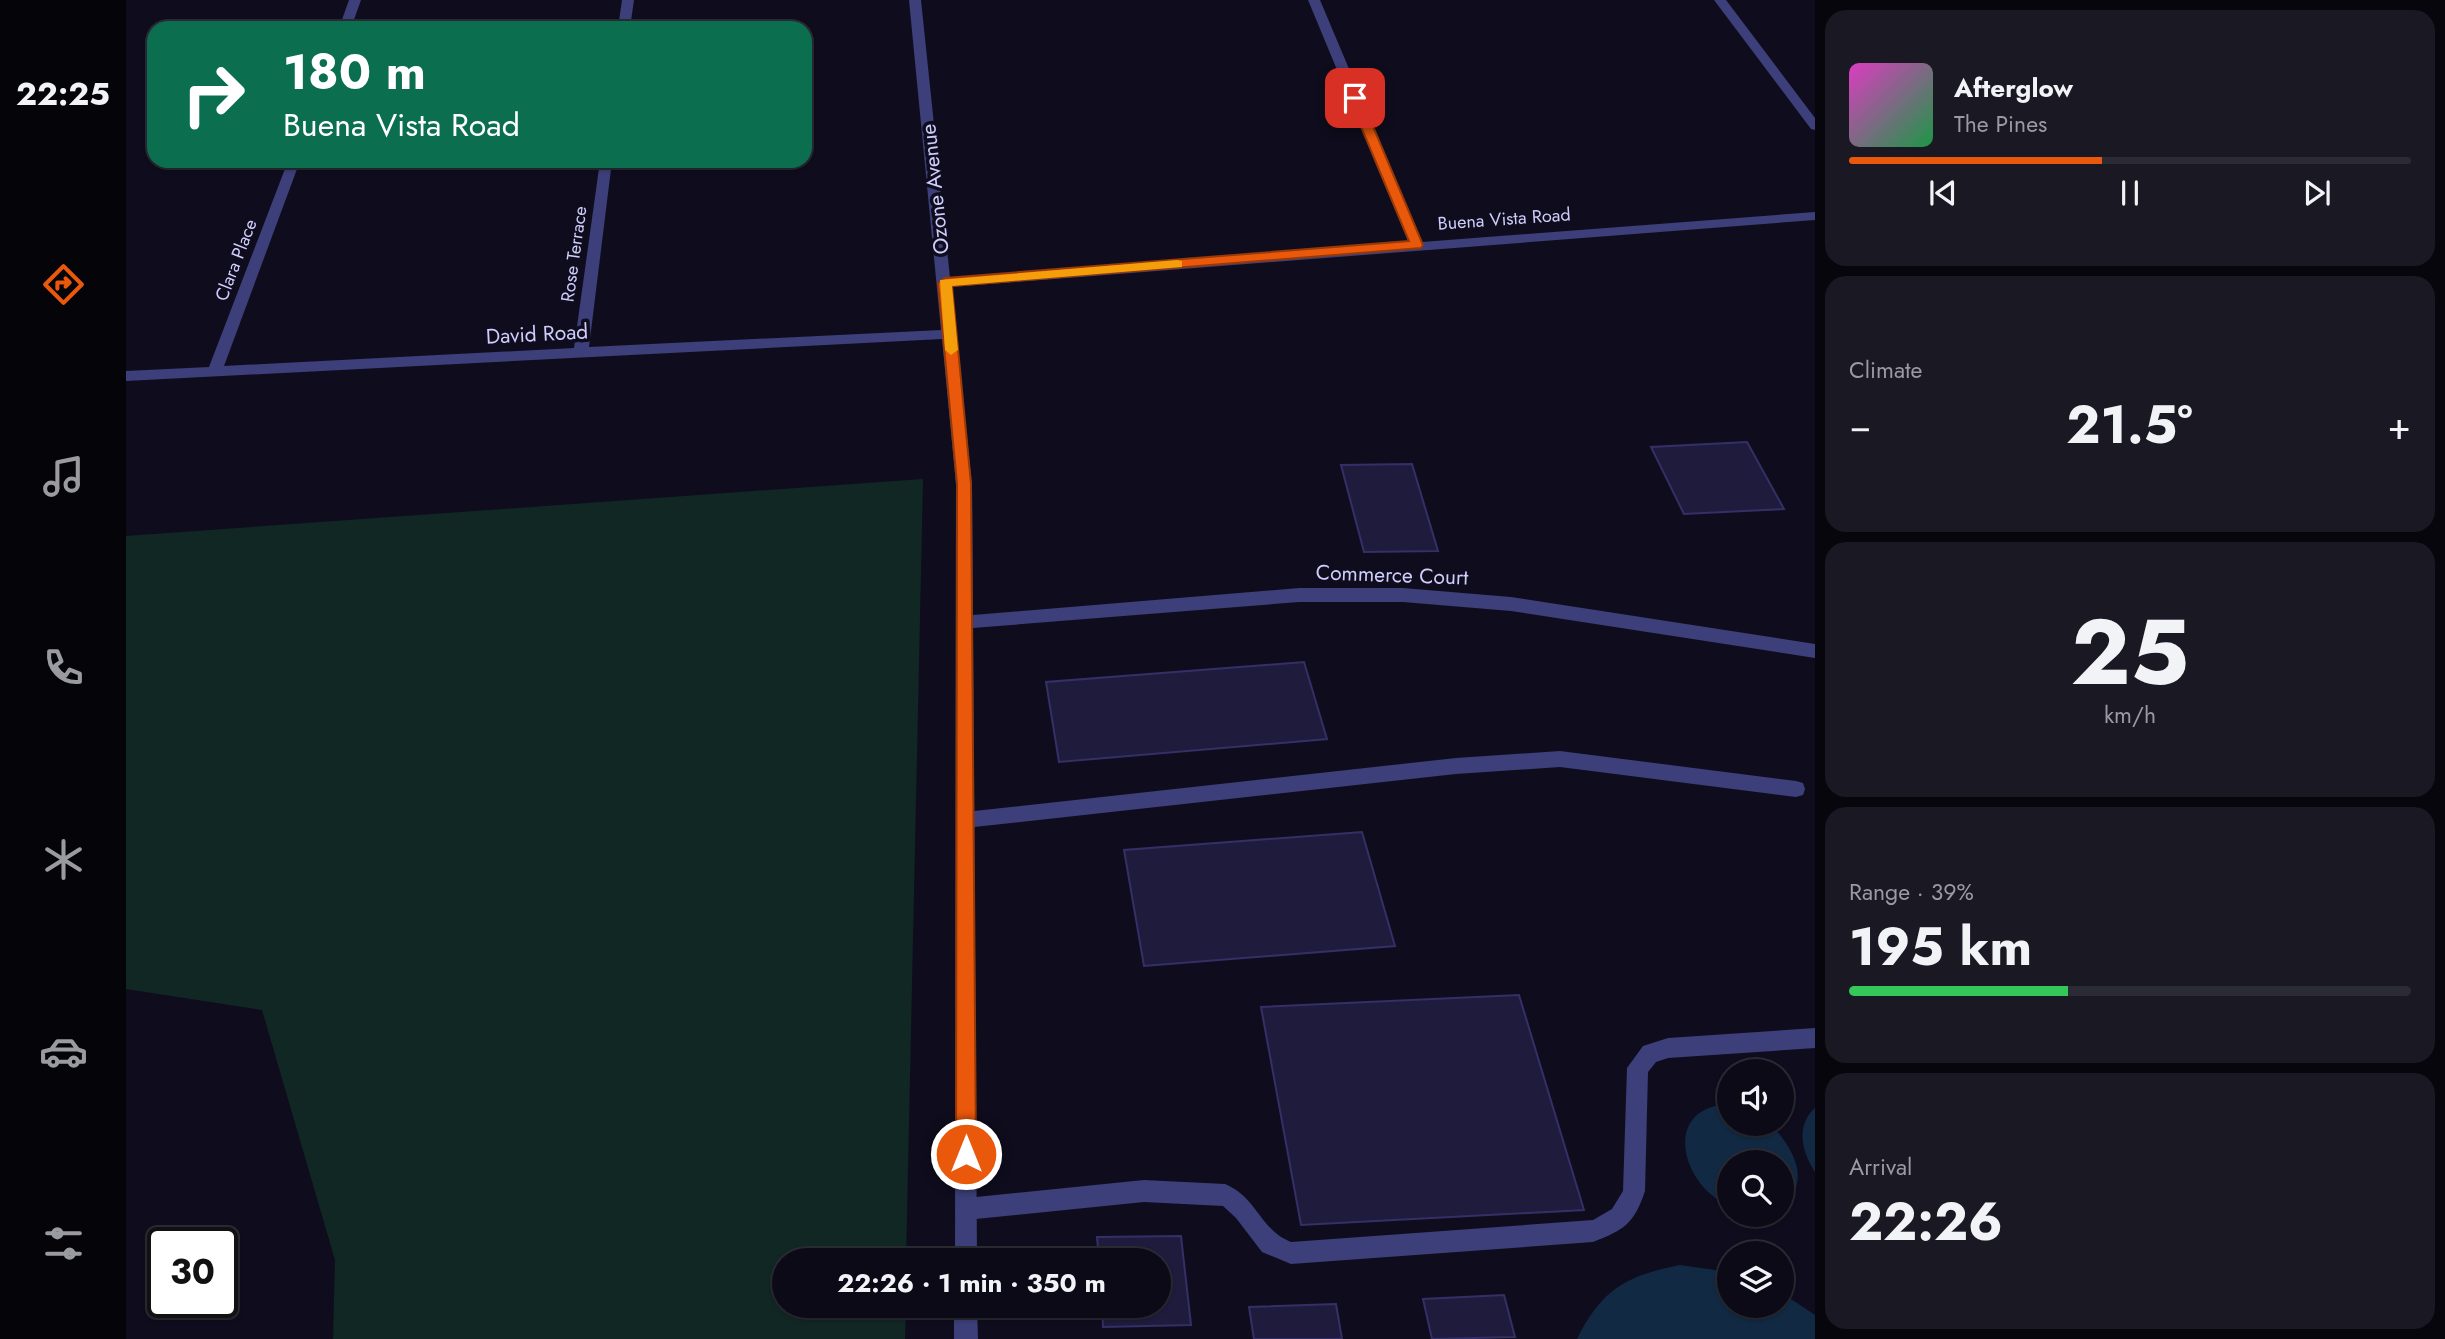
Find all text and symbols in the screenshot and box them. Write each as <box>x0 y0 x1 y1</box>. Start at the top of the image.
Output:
text: 180 m <box>283 37 426 107</box>
icon: right <box>168 49 259 140</box>
pin <box>1325 68 1385 128</box>
text: Afterglow <box>1954 69 2073 107</box>
text: 22:25 <box>16 71 110 117</box>
icon: arrive <box>1336 79 1374 117</box>
text: Buena Vista Road <box>283 102 520 148</box>
text: The Pines <box>1954 107 2047 141</box>
street label: Ozone Avenue <box>913 122 957 256</box>
icon: previous <box>1924 174 1962 212</box>
icon: pause <box>2111 174 2149 212</box>
icon: next <box>2298 174 2336 212</box>
street label: Buena Vista Road <box>1437 201 1571 237</box>
street label: Rose Terrace <box>554 204 594 304</box>
street label: Clara Place <box>208 215 264 305</box>
icon: directions <box>39 260 88 309</box>
street label: David Road <box>485 316 589 352</box>
text: Climate <box>1849 353 1922 387</box>
text: 21.5° <box>2066 387 2193 463</box>
text: − <box>1849 398 1871 453</box>
text: + <box>2388 398 2411 453</box>
icon: music <box>39 452 88 501</box>
street label: Commerce Court <box>1315 557 1469 593</box>
text: 25 <box>2071 587 2189 718</box>
icon: phone <box>39 643 88 692</box>
text: km/h <box>2104 698 2156 732</box>
icon: climate <box>39 835 88 884</box>
text: Range · 39% <box>1849 875 1974 909</box>
text: 195 km <box>1849 909 2032 985</box>
icon: car <box>39 1027 88 1076</box>
map controls <box>1717 1059 1794 1318</box>
button: sound <box>1717 1059 1794 1136</box>
position arrow <box>929 1117 1003 1191</box>
button: search <box>1717 1150 1794 1227</box>
text: Arrival <box>1849 1150 1912 1184</box>
text: 22:26 <box>1849 1184 2003 1260</box>
icon: filters <box>39 1219 88 1268</box>
speed limit sign: 30 <box>147 1227 238 1318</box>
button: layers <box>1717 1241 1794 1318</box>
text: 22:26 · 1 min · 350 m <box>837 1264 1106 1302</box>

